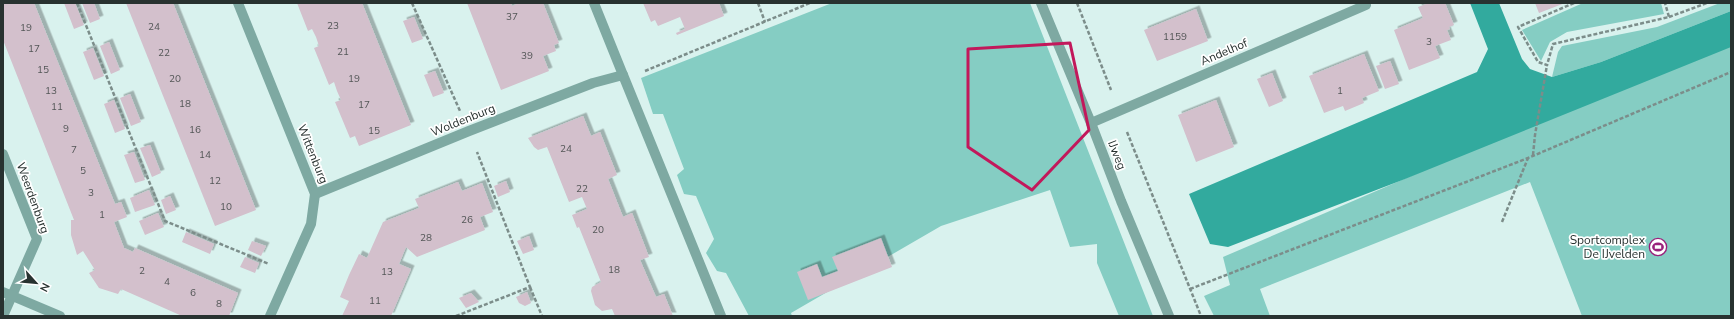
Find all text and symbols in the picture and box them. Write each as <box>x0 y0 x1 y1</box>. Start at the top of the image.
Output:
house number: 37 <box>506 10 518 24</box>
house number: 23 <box>327 19 339 33</box>
house number: 24 <box>148 20 160 34</box>
house number: 19 <box>20 21 32 35</box>
house number: 1159 <box>1163 30 1187 44</box>
street label: Andelhof <box>1198 34 1251 69</box>
house number: 3 <box>1426 35 1432 49</box>
house number: 17 <box>28 42 40 56</box>
house number: 21 <box>337 45 349 59</box>
house number: 22 <box>158 46 170 60</box>
house number: 39 <box>521 49 533 63</box>
house number: 15 <box>37 63 49 77</box>
house number: 20 <box>169 72 181 86</box>
house number: 19 <box>348 72 360 86</box>
house number: 13 <box>45 84 57 98</box>
house number: 1 <box>1337 84 1343 98</box>
house number: 18 <box>179 97 191 111</box>
house number: 17 <box>358 98 370 112</box>
house number: 11 <box>51 100 63 114</box>
street label: Woldenburg <box>429 100 497 140</box>
house number: 9 <box>63 122 69 136</box>
street label: Wittenburg <box>294 122 332 186</box>
house number: 16 <box>189 123 201 137</box>
house number: 15 <box>368 124 380 138</box>
street label: IJweg <box>1104 138 1130 172</box>
house number: 24 <box>560 142 572 156</box>
house number: 7 <box>71 143 77 157</box>
house number: 14 <box>199 148 211 162</box>
street label: Weerdenburg <box>13 160 53 236</box>
house number: 5 <box>80 164 86 178</box>
house number: 12 <box>209 174 221 188</box>
house number: 22 <box>576 182 588 196</box>
house number: 3 <box>88 186 94 200</box>
house number: 10 <box>220 200 232 214</box>
house number: 1 <box>99 208 105 222</box>
house number: 26 <box>461 213 473 227</box>
house number: 20 <box>592 223 604 237</box>
house number: 28 <box>420 231 432 245</box>
place label: Sportcomplex De IJvelden <box>1570 232 1646 262</box>
sports icon: Sportcomplex De IJvelden <box>1648 237 1668 257</box>
north arrow <box>16 263 56 303</box>
house number: 18 <box>608 263 620 277</box>
house number: 2 <box>139 264 145 278</box>
house number: 13 <box>381 265 393 279</box>
house number: 4 <box>164 275 170 289</box>
text: N <box>36 280 53 294</box>
house number: 6 <box>190 286 196 300</box>
house number: 11 <box>369 294 381 308</box>
house number: 8 <box>216 297 222 311</box>

